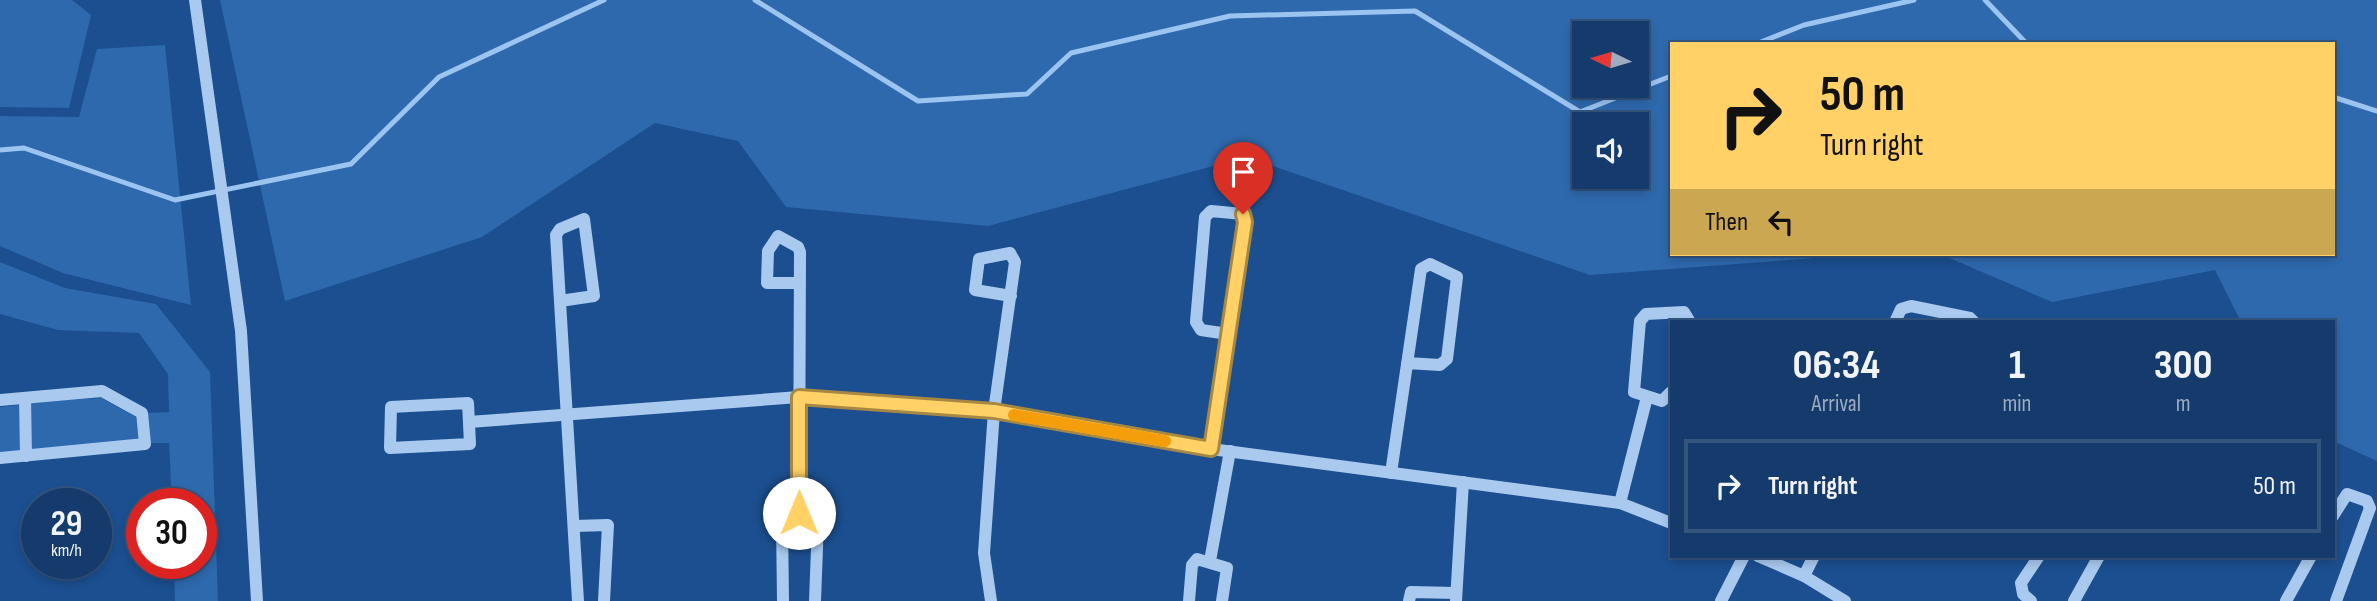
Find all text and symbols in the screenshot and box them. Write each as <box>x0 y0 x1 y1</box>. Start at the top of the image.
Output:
north arrow <box>1572 21 1648 98</box>
map controls <box>1572 21 1649 189</box>
text: 50 m <box>1820 66 1905 125</box>
icon: right <box>1705 70 1796 161</box>
button: sound <box>1572 112 1649 189</box>
text: Turn right <box>1820 126 1924 165</box>
pin <box>1213 142 1273 214</box>
icon: arrive <box>1224 153 1262 191</box>
icon: left <box>1762 203 1800 241</box>
text: Then <box>1705 207 1748 238</box>
text: 06:34 <box>1792 340 1880 391</box>
text: 1 <box>2009 340 2025 391</box>
text: 300 <box>2154 340 2213 391</box>
text: Arrival <box>1811 390 1861 418</box>
text: min <box>2002 390 2031 418</box>
text: m <box>2176 390 2191 418</box>
icon: right <box>1709 467 1747 505</box>
text: Turn right <box>1768 471 1857 502</box>
text: 50 m <box>2253 471 2296 502</box>
position arrow <box>762 476 836 550</box>
speed limit sign: 30 <box>126 488 217 579</box>
text: 29 <box>51 503 82 546</box>
text: km/h <box>51 540 82 561</box>

